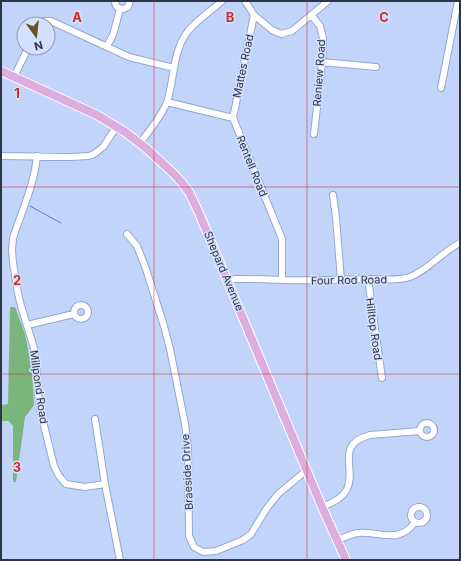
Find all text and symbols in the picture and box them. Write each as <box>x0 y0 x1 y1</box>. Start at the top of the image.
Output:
text: A <box>72 9 82 25</box>
text: B <box>226 9 235 25</box>
text: C <box>379 9 389 25</box>
north arrow <box>16 16 56 56</box>
street label: Mattes Road <box>229 33 257 99</box>
text: N <box>33 38 44 54</box>
street label: Reniew Road <box>310 39 328 107</box>
text: 1 <box>14 85 20 101</box>
street label: Rentell Road <box>233 133 271 199</box>
street label: Shepard Avenue <box>201 229 247 313</box>
text: 2 <box>13 272 21 288</box>
street label: Four Rod Road <box>311 272 387 288</box>
street label: Hilltop Road <box>363 297 385 361</box>
street label: Millpond Road <box>27 349 51 425</box>
street label: Braeside Drive <box>178 434 196 510</box>
text: 3 <box>13 459 21 475</box>

